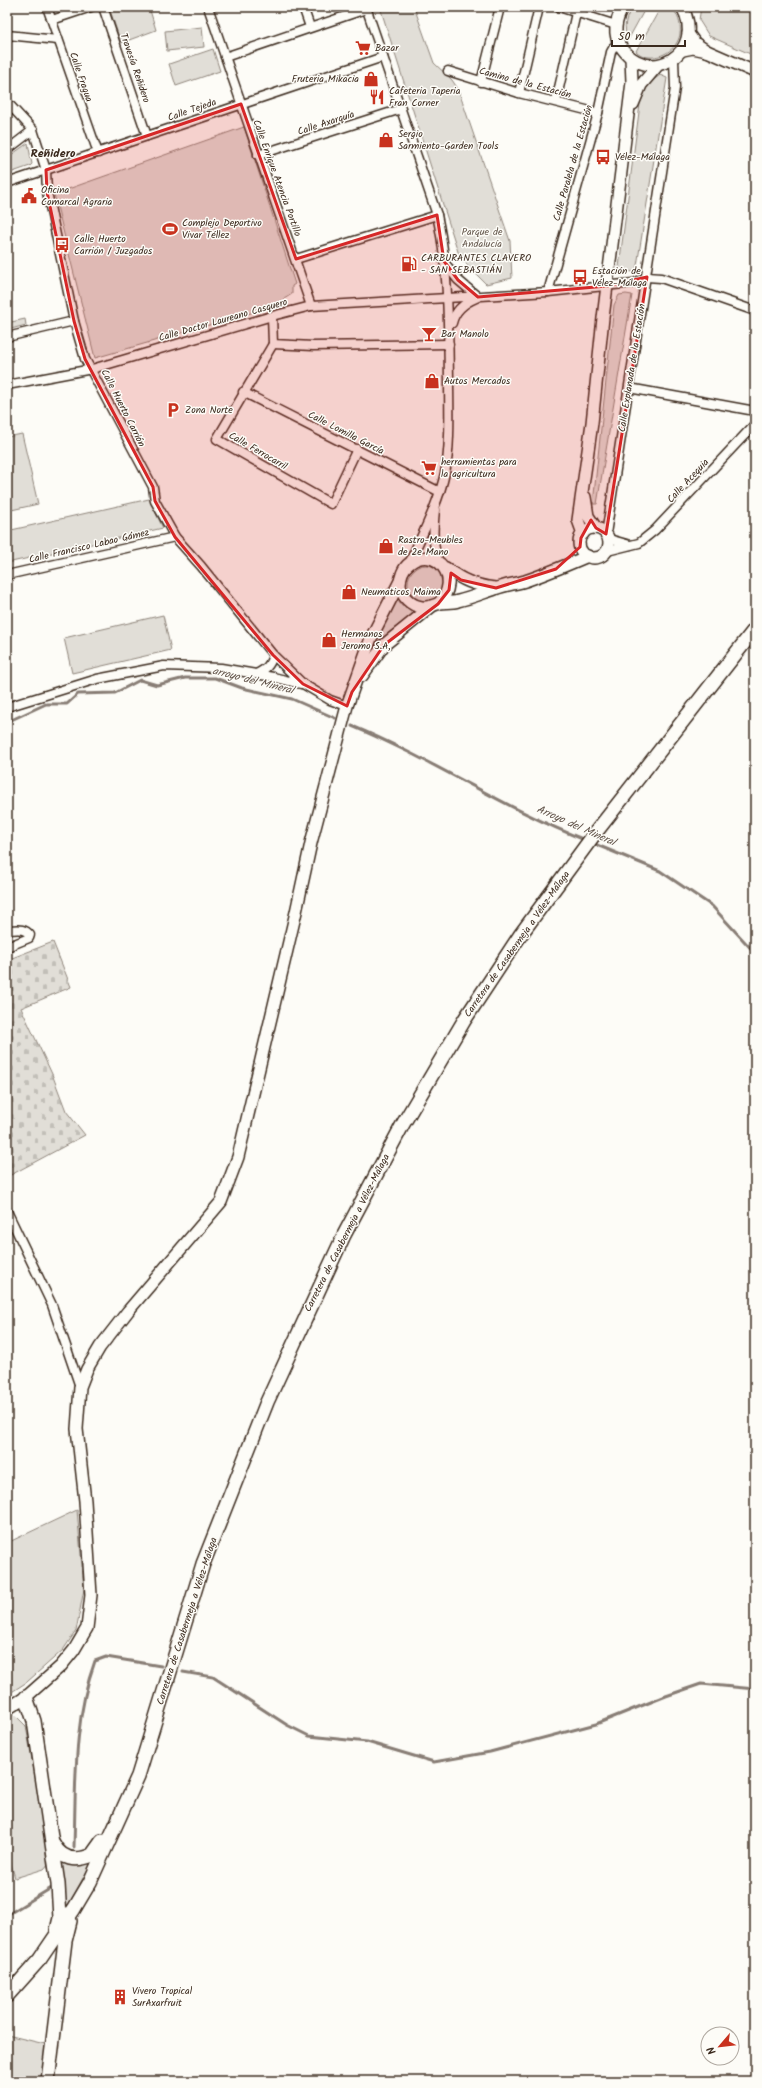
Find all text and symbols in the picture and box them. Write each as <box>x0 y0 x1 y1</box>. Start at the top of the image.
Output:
scale bar <box>612 22 685 48</box>
text: 50 m <box>618 27 645 46</box>
street label: Travesía Reñidero <box>116 31 155 105</box>
supermarket icon: Bazar <box>354 39 372 57</box>
place label: Bazar <box>375 40 399 56</box>
street label: Calle Fragua <box>65 50 97 104</box>
street label: Camino de la Estación <box>477 63 573 103</box>
shop icon: Fruteria Mikacia <box>362 70 380 88</box>
place label: Fruteria Mikacia <box>292 71 359 87</box>
place label: Cafeteria Taperia Fran Corner <box>389 83 461 111</box>
restaurant icon: Cafeteria Taperia Fran Corner <box>368 88 386 106</box>
street label: Calle Tejeda <box>165 94 219 126</box>
street label: Calle Paralela de la Estación <box>549 103 597 223</box>
street label: Calle Axarquía <box>295 106 357 140</box>
street label: Calle Enrique Atencia Portillo <box>248 117 306 239</box>
place label: Sergio Sarmiento-Garden Tools <box>398 126 499 154</box>
shop icon: Sergio Sarmiento-Garden Tools <box>377 131 395 149</box>
district label: Reñidero <box>31 144 76 163</box>
bus stop icon: Vélez-Málaga <box>594 148 612 166</box>
place label: Vélez-Málaga <box>615 149 670 165</box>
place label: Oficina Comarcal Agraria <box>41 182 113 210</box>
public building icon: Oficina Comarcal Agraria <box>20 187 38 205</box>
place label: Complejo Deportivo Vivar Téllez <box>182 215 262 243</box>
sports icon: Complejo Deportivo Vivar Téllez <box>161 220 179 238</box>
park label: Parque de Andalucía <box>462 224 503 252</box>
place label: Calle Huerto Carrión / Juzgados <box>74 231 153 259</box>
bus stop icon: Calle Huerto Carrión / Juzgados <box>53 236 71 254</box>
place label: CARBURANTES CLAVERO - SAN SEBASTIÁN <box>421 250 531 278</box>
fuel station icon: CARBURANTES CLAVERO - SAN SEBASTIÁN <box>400 255 418 273</box>
place label: Estación de Vélez-Málaga <box>592 263 647 291</box>
bus stop icon: Estación de Vélez-Málaga <box>571 268 589 286</box>
street label: Calle Doctor Laureano Casquero <box>157 294 290 346</box>
street label: Calle Explanada de la Estación <box>614 303 650 433</box>
bar icon: Bar Manolo <box>420 325 438 343</box>
place label: Bar Manolo <box>441 326 489 342</box>
street label: Calle Huerto Carrión <box>96 366 150 450</box>
shop icon: Autos Mercados <box>423 372 441 390</box>
place label: Autos Mercados <box>444 373 511 389</box>
parking icon: Zona Norte <box>164 401 182 419</box>
place label: Zona Norte <box>185 402 233 418</box>
street label: Calle Lomilla García <box>305 407 387 459</box>
street label: Calle Ferrocarril <box>226 428 291 475</box>
place label: herramientas para la agricultura <box>441 454 517 482</box>
street label: Calle Acequia <box>663 455 713 507</box>
supermarket icon: herramientas para la agricultura <box>420 459 438 477</box>
street label: Calle Francisco Labao Gámez <box>27 524 151 568</box>
place label: Rastro-Meubles de 2e Mano <box>398 532 463 560</box>
shop icon: Rastro-Meubles de 2e Mano <box>377 537 395 555</box>
shop icon: Neumaticos Maima <box>340 583 358 601</box>
place label: Neumaticos Maima <box>361 584 441 600</box>
place label: Hermanos Jeromo S.A, <box>341 626 391 654</box>
shop icon: Hermanos Jeromo S.A, <box>320 631 338 649</box>
water label: arroyo del Mineral <box>210 662 298 700</box>
water label: Arroyo del Mineral <box>534 801 620 852</box>
street label: Carretera de Casabermeja a Vélez-Málaga <box>460 867 574 1021</box>
street label: Carretera de Casabermeja a Vélez-Málaga <box>300 1151 394 1315</box>
street label: Carretera de Casabermeja a Vélez-Málaga <box>152 1535 222 1707</box>
place label: Vivero Tropical SurAxarfruit <box>132 1983 193 2011</box>
building icon: Vivero Tropical SurAxarfruit <box>111 1988 129 2006</box>
north arrow <box>700 2026 740 2066</box>
text: N <box>702 2043 722 2058</box>

